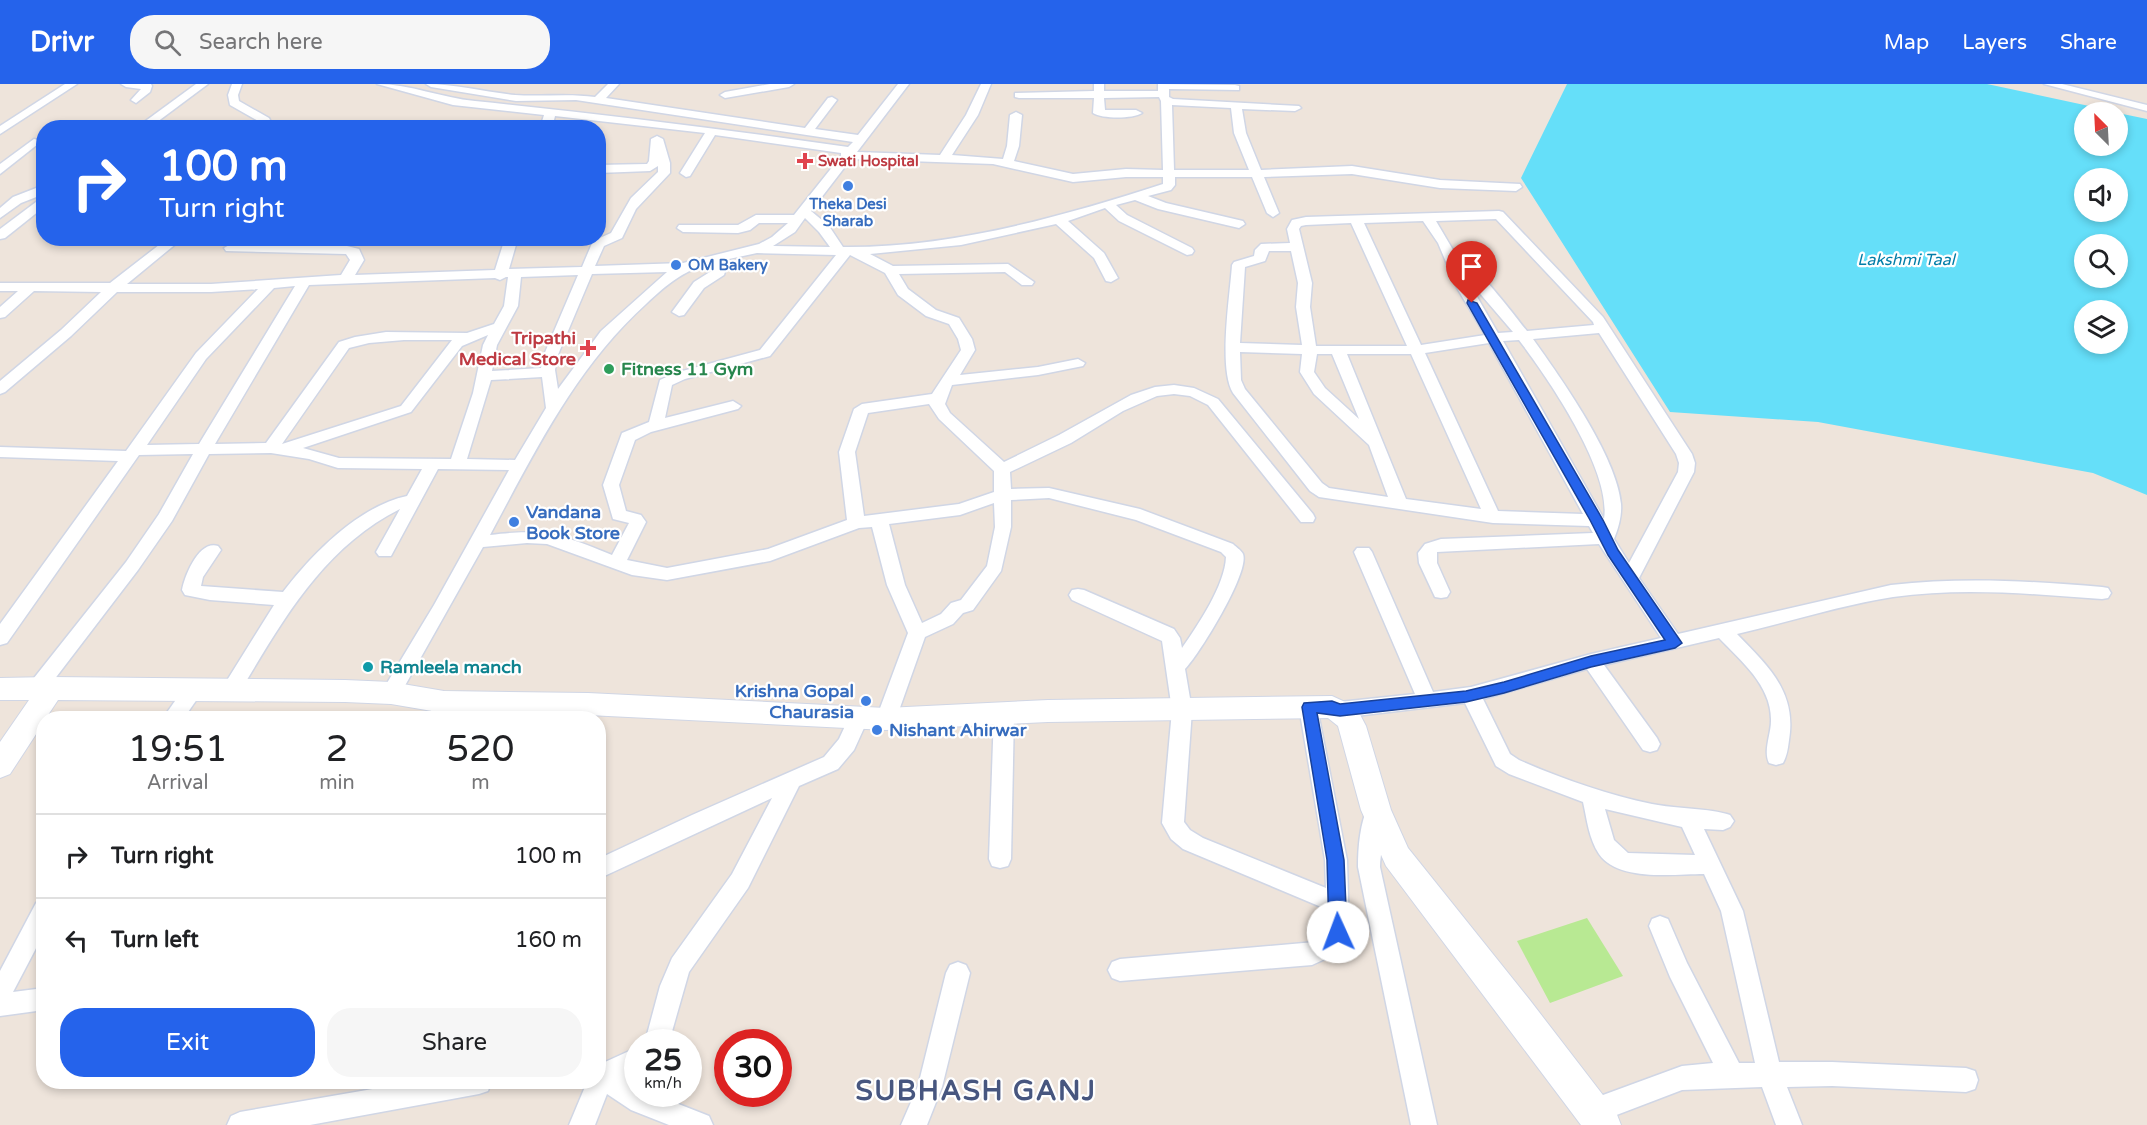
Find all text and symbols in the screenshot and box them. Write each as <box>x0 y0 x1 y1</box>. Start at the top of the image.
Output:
search box <box>130 15 550 69</box>
text: Drivr <box>30 25 94 59</box>
icon: search <box>151 26 184 59</box>
text: Search here <box>199 29 323 55</box>
text: Map <box>1884 30 1929 55</box>
text: Layers <box>1962 30 2027 55</box>
text: Share <box>2060 30 2117 55</box>
north arrow <box>2074 102 2128 156</box>
map controls <box>2074 102 2128 354</box>
text: 100 m <box>159 141 288 192</box>
icon: right <box>60 144 138 222</box>
marker: Swati Hospital <box>796 152 814 170</box>
place label: Swati Hospital <box>818 152 919 171</box>
button: sound <box>2074 168 2128 222</box>
marker: Theka Desi Sharab <box>841 179 855 193</box>
text: Turn right <box>159 192 285 225</box>
place label: Theka Desi Sharab <box>808 195 887 230</box>
button: search <box>2074 234 2128 288</box>
pin <box>1446 241 1497 303</box>
icon: arrive <box>1455 250 1488 283</box>
water label: Lakshmi Taal <box>1857 250 1957 270</box>
place label: OM Bakery <box>688 256 768 275</box>
marker: OM Bakery <box>669 258 683 272</box>
button: layers <box>2074 300 2128 354</box>
place label: Tripathi Medical Store <box>459 327 576 370</box>
marker: Tripathi Medical Store <box>581 341 595 355</box>
place label: Fitness 11 Gym <box>621 358 753 380</box>
marker: Fitness 11 Gym <box>602 362 616 376</box>
place label: Vandana Book Store <box>526 501 620 544</box>
marker: Vandana Book Store <box>507 515 521 529</box>
place label: Ramleela manch <box>380 656 522 678</box>
marker: Ramleela manch <box>361 660 375 674</box>
place label: Krishna Gopal Chaurasia <box>735 680 854 723</box>
marker: Krishna Gopal Chaurasia <box>859 694 873 708</box>
place label: Nishant Ahirwar <box>889 719 1028 741</box>
marker: Nishant Ahirwar <box>870 723 884 737</box>
text: 19:51 <box>128 728 228 771</box>
text: 2 <box>326 728 348 771</box>
text: 520 <box>446 728 514 771</box>
text: Arrival <box>147 771 209 795</box>
text: min <box>319 771 355 795</box>
text: m <box>471 771 490 795</box>
icon: right <box>60 840 93 873</box>
text: Turn right <box>111 843 213 869</box>
text: 100 m <box>515 843 582 869</box>
position arrow <box>1306 900 1370 964</box>
icon: left <box>60 924 93 957</box>
text: Turn left <box>111 927 199 953</box>
text: 160 m <box>515 927 582 953</box>
button: Exit <box>60 1008 315 1077</box>
button: Share <box>327 1008 582 1077</box>
speed limit sign: 30 <box>714 1029 792 1107</box>
text: 25 <box>644 1042 682 1079</box>
text: km/h <box>644 1074 682 1092</box>
district label: SUBHASH GANJ <box>855 1074 1097 1108</box>

